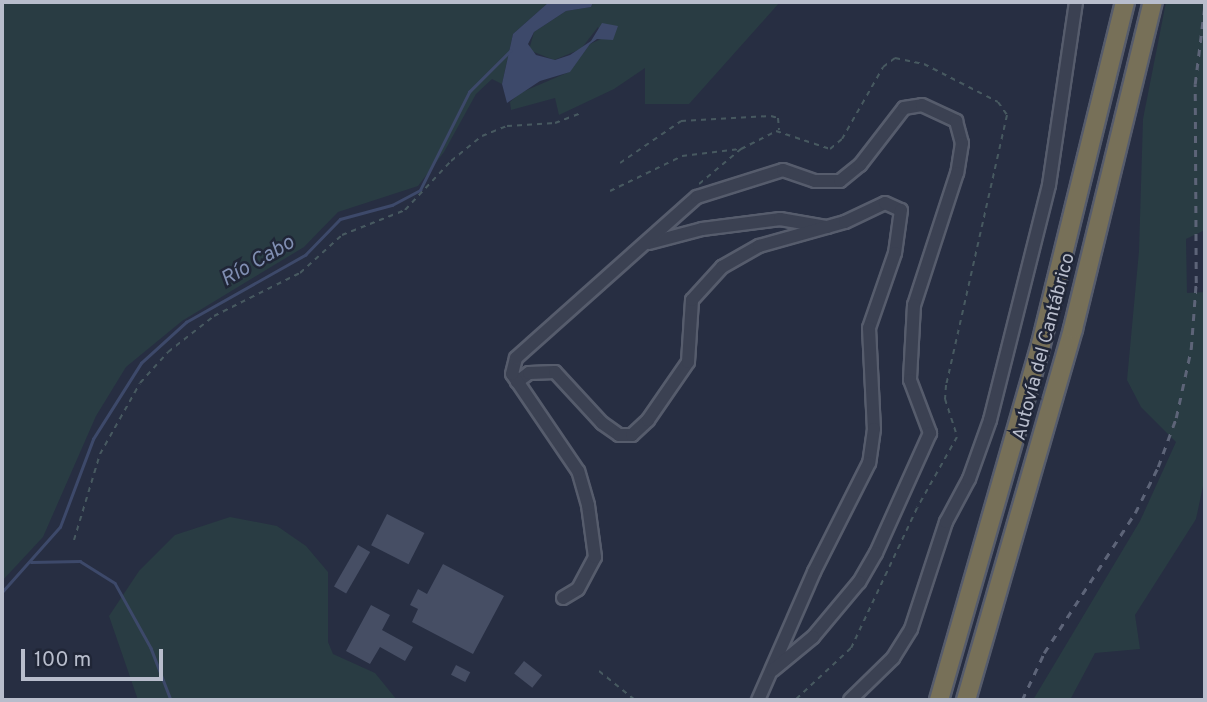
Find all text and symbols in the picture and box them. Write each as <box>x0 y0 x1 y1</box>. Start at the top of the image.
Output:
water label: Río Cabo <box>217 231 299 293</box>
street label: Autovía del Cantábrico <box>1009 251 1081 443</box>
scale bar <box>24 636 166 680</box>
text: 100 m <box>34 647 91 674</box>

